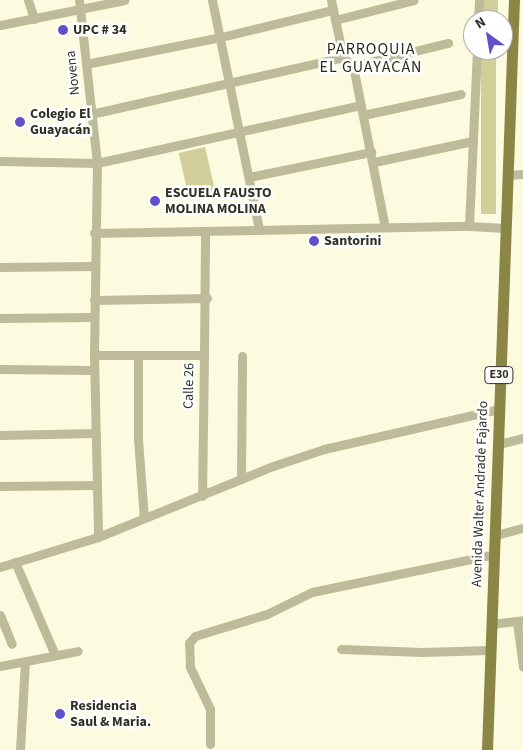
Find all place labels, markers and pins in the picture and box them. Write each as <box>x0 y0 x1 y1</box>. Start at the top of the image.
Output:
place label: UPC # 34 <box>73 22 127 38</box>
marker: UPC # 34 <box>57 24 69 36</box>
place label: Colegio El Guayacán <box>30 106 91 138</box>
marker: Colegio El Guayacán <box>14 116 26 128</box>
place label: ESCUELA FAUSTO MOLINA MOLINA <box>165 185 272 218</box>
marker: ESCUELA FAUSTO MOLINA MOLINA <box>149 195 161 207</box>
place label: Santorini <box>324 233 381 249</box>
marker: Santorini <box>308 235 320 247</box>
place label: Residencia Saul & Maria. <box>70 698 151 730</box>
marker: Residencia Saul & Maria. <box>54 708 66 720</box>

